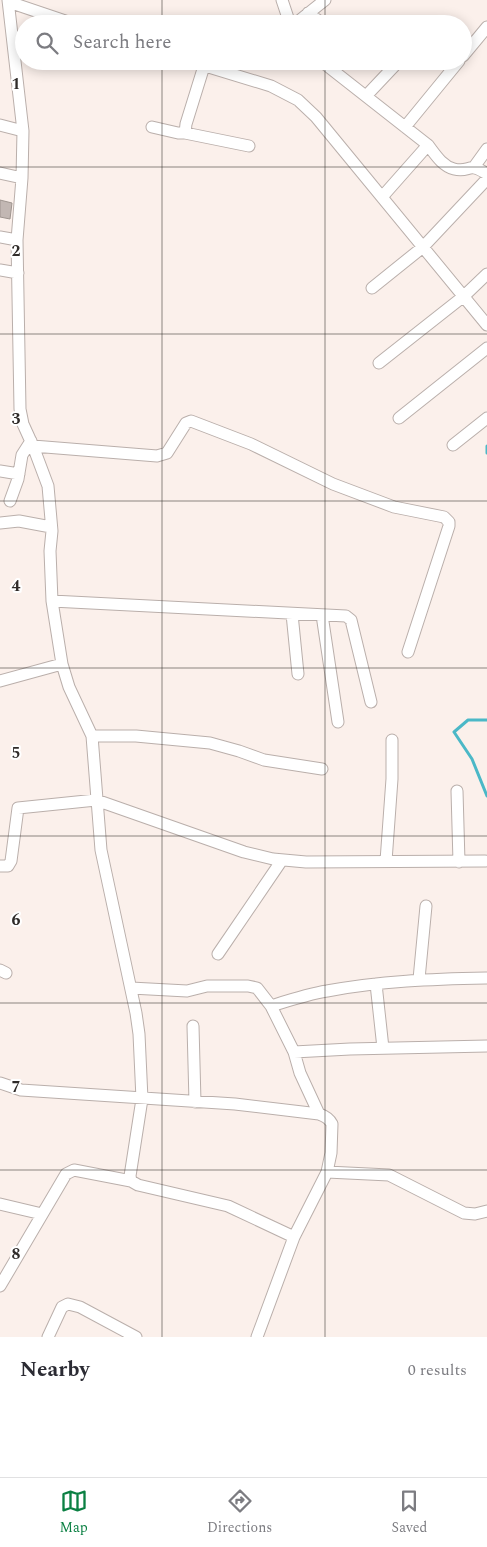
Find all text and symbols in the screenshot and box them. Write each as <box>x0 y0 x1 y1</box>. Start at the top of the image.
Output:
search box <box>15 15 472 70</box>
text: Search here <box>73 28 172 57</box>
icon: search <box>33 29 61 57</box>
text: 1 <box>12 72 20 96</box>
text: 2 <box>12 239 21 263</box>
text: 3 <box>12 407 21 431</box>
text: 4 <box>12 574 21 598</box>
text: 5 <box>12 741 20 765</box>
text: 6 <box>12 908 21 932</box>
text: 7 <box>12 1075 21 1099</box>
text: 8 <box>12 1242 21 1266</box>
text: Nearby <box>20 1354 90 1386</box>
text: 0 results <box>408 1358 467 1382</box>
tab: Map <box>60 1487 88 1538</box>
tab: Directions <box>207 1487 272 1538</box>
tab: Saved <box>392 1487 427 1538</box>

